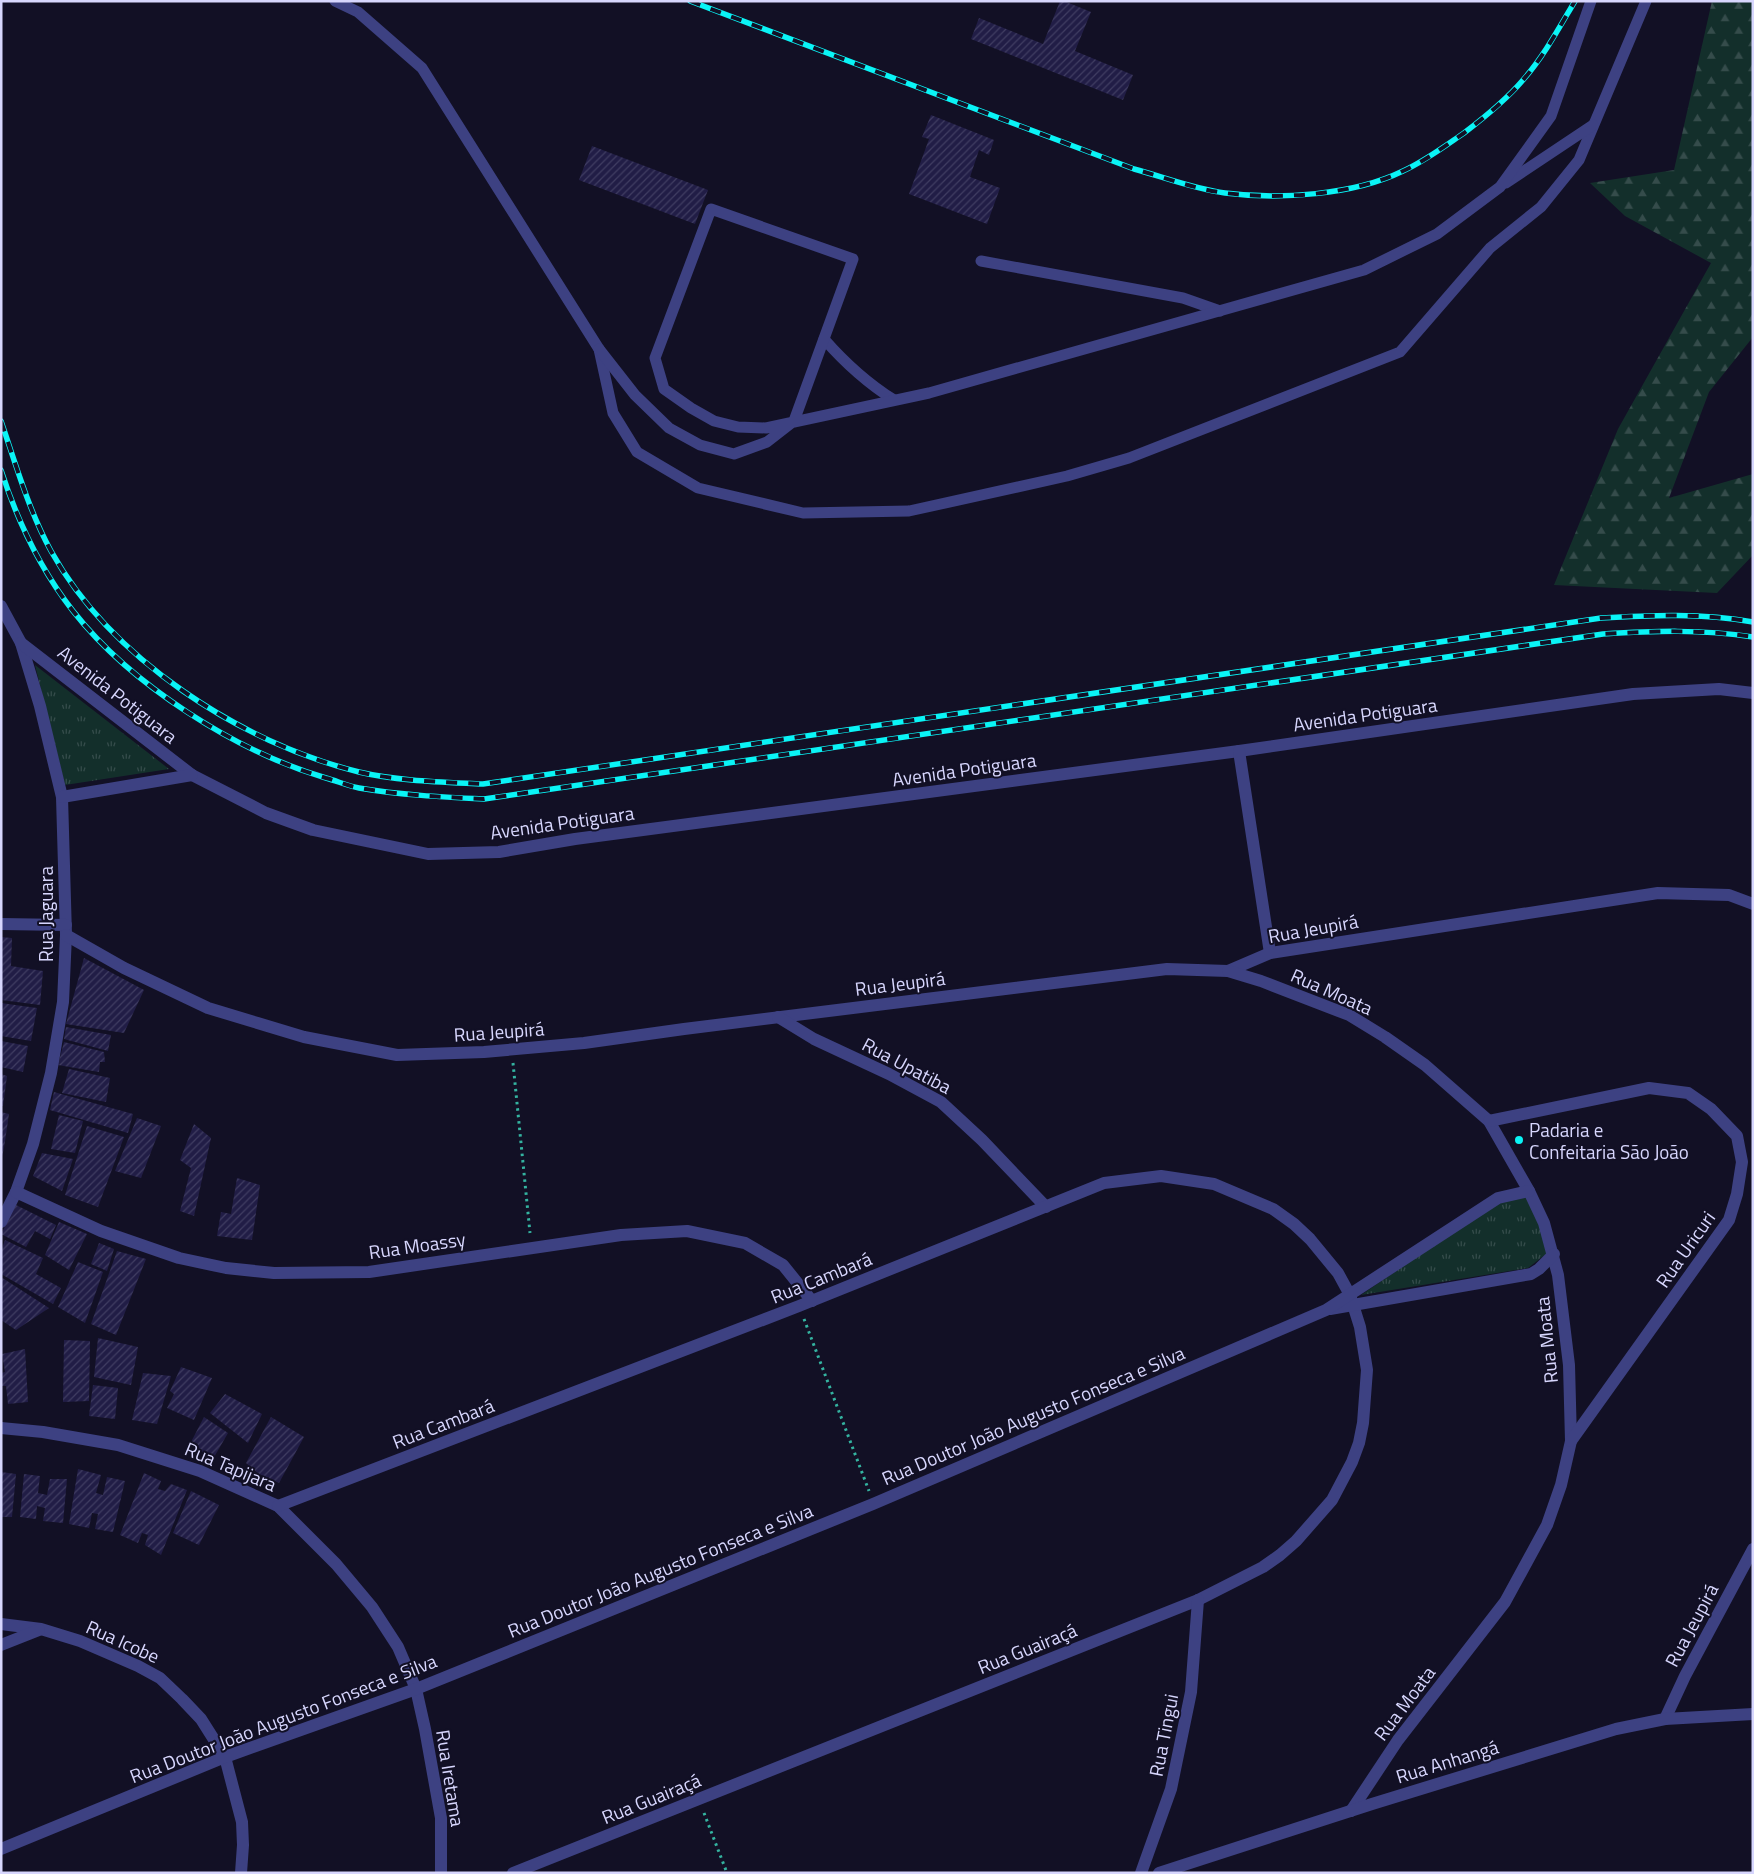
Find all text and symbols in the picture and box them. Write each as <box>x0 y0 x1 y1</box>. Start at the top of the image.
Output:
street label: Avenida Potiguara <box>52 638 184 750</box>
street label: Avenida Potiguara <box>1291 689 1439 738</box>
street label: Avenida Potiguara <box>890 744 1038 793</box>
street label: Avenida Potiguara <box>488 797 636 846</box>
street label: Rua Jaguara <box>31 866 60 962</box>
street label: Rua Jeupirá <box>1266 906 1361 950</box>
street label: Rua Moata <box>1286 960 1378 1022</box>
street label: Rua Jeupirá <box>853 963 947 1003</box>
street label: Rua Jeupirá <box>453 1013 546 1049</box>
street label: Rua Upatiba <box>857 1029 957 1101</box>
place label: Padaria e Confeitaria São João <box>1529 1115 1689 1166</box>
marker: Padaria e Confeitaria São João <box>1513 1134 1525 1146</box>
street label: Rua Uricuri <box>1648 1205 1722 1293</box>
street label: Rua Moassy <box>367 1224 467 1266</box>
street label: Rua Cambará <box>766 1243 876 1310</box>
street label: Rua Moata <box>1527 1295 1565 1385</box>
street label: Rua Doutor João Augusto Fonseca e Silva <box>877 1338 1190 1492</box>
street label: Rua Cambará <box>388 1390 498 1456</box>
street label: Rua Tapijara <box>181 1434 282 1499</box>
street label: Rua Doutor João Augusto Fonseca e Silva <box>503 1495 817 1645</box>
street label: Rua Jeupirá <box>1657 1578 1725 1672</box>
street label: Rua Icobe <box>82 1612 164 1670</box>
street label: Rua Guairaçá <box>973 1615 1081 1681</box>
street label: Rua Doutor João Augusto Fonseca e Silva <box>125 1646 441 1790</box>
street label: Rua Moata <box>1366 1659 1442 1746</box>
street label: Rua Tingui <box>1141 1691 1185 1779</box>
street label: Rua Iretama <box>429 1728 473 1829</box>
street label: Rua Anhangá <box>1392 1731 1502 1790</box>
street label: Rua Guairaçá <box>597 1765 705 1831</box>

